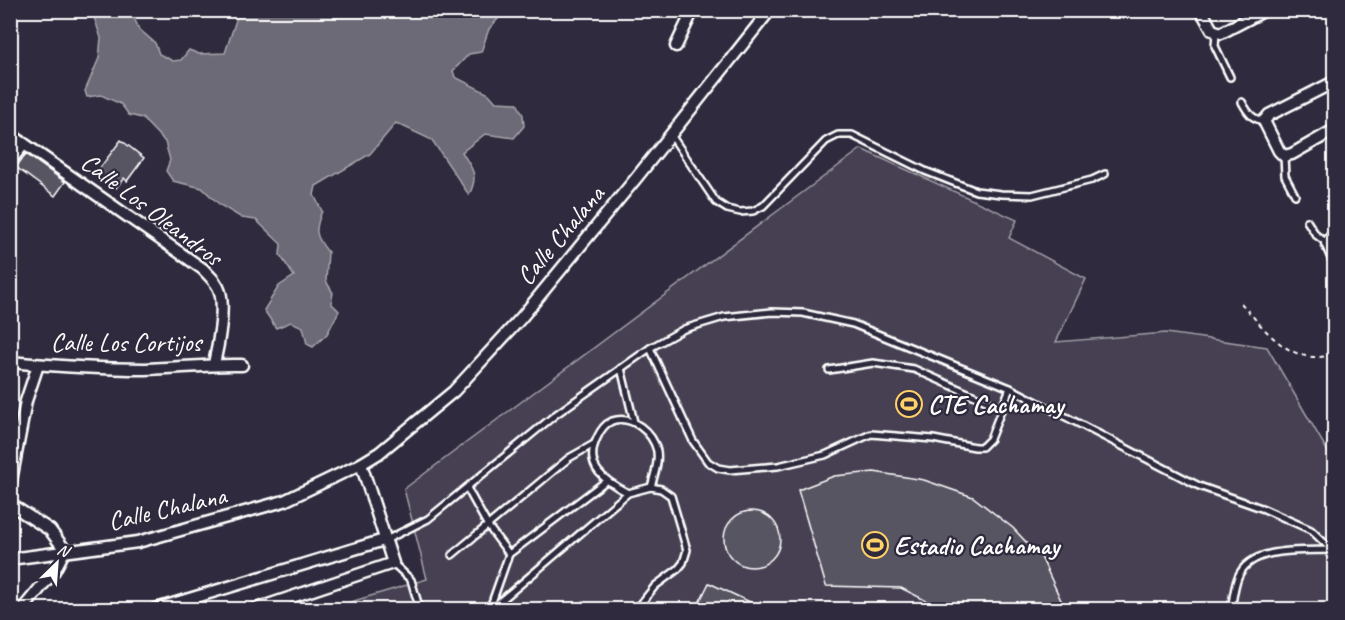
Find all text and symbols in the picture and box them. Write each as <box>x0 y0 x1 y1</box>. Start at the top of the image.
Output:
street label: Calle Los Oleandros <box>74 145 231 275</box>
street label: Calle Chalana <box>509 178 613 292</box>
street label: Calle Los Cortijos <box>51 326 203 359</box>
place label: CTE Cachamay <box>928 388 1066 421</box>
sports icon: CTE Cachamay <box>894 389 924 419</box>
street label: Calle Chalana <box>105 479 231 538</box>
place label: Estadio Cachamay <box>894 529 1062 562</box>
sports icon: Estadio Cachamay <box>860 530 890 560</box>
north arrow <box>27 533 87 593</box>
text: N <box>54 539 74 563</box>

